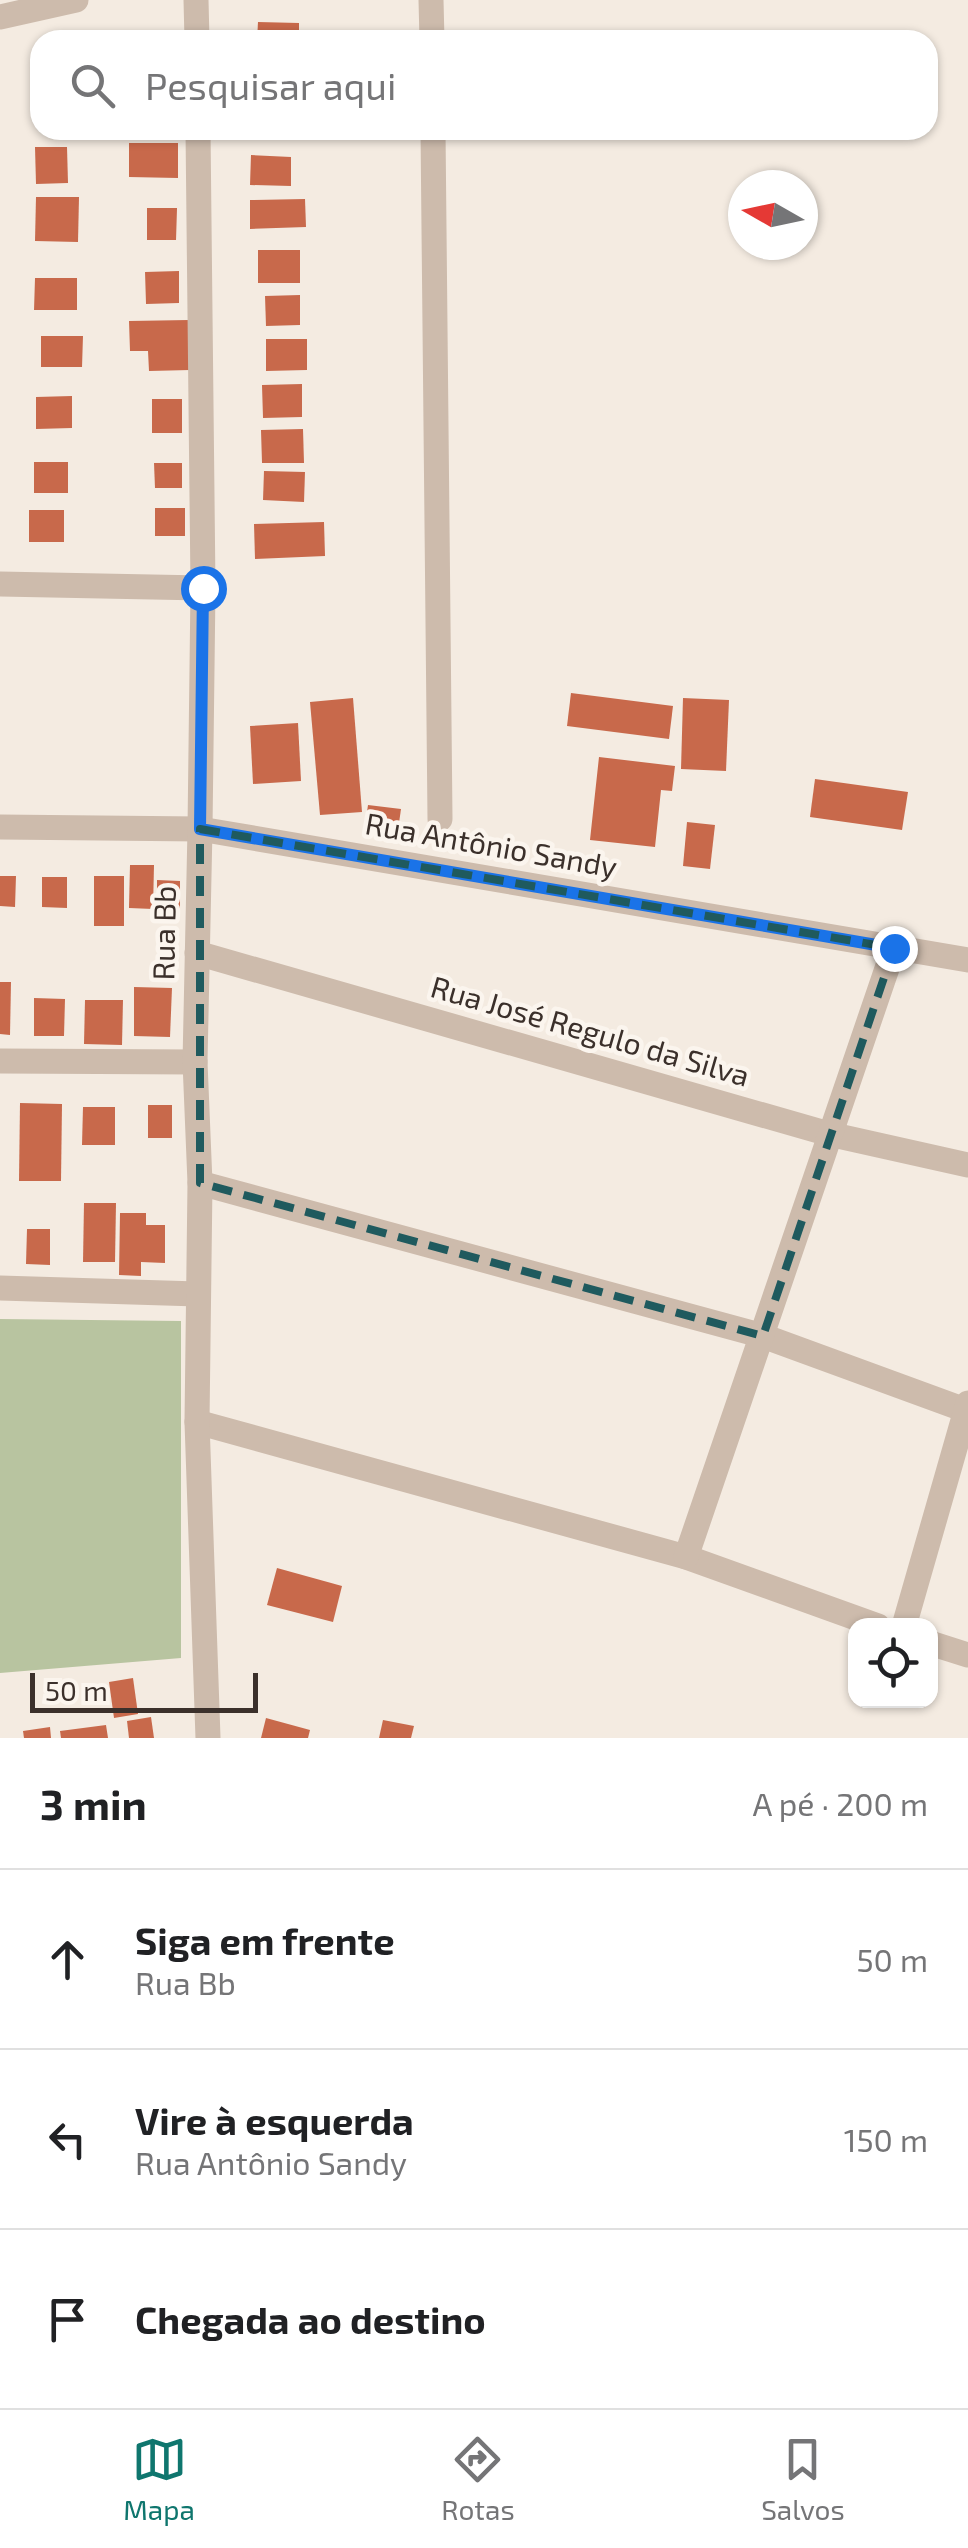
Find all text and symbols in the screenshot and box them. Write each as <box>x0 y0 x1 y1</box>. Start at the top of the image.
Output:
search box <box>30 30 938 140</box>
icon: search <box>65 58 120 113</box>
text: Pesquisar aqui <box>145 62 396 108</box>
north arrow <box>728 170 818 260</box>
route start <box>181 566 227 612</box>
street label: Rua Antônio Sandy <box>363 804 620 884</box>
street label: Rua Bb <box>144 885 182 981</box>
route end <box>872 926 918 972</box>
street label: Rua José Regulo da Silva <box>427 967 754 1093</box>
map controls <box>848 1618 938 1708</box>
button: locate <box>848 1618 938 1708</box>
scale bar <box>30 1668 258 1712</box>
text: 50 m <box>45 1673 108 1707</box>
text: 3 min <box>40 1778 147 1828</box>
text: A pé · 200 m <box>752 1784 928 1822</box>
text: Siga em frente <box>135 1917 395 1963</box>
icon: ahead <box>40 1932 95 1987</box>
text: 50 m <box>856 1940 928 1978</box>
text: Rua Bb <box>135 1963 236 2001</box>
text: Vire à esquerda <box>135 2097 414 2143</box>
icon: left <box>40 2112 95 2167</box>
text: 150 m <box>844 2120 928 2158</box>
text: Rua Antônio Sandy <box>135 2143 407 2181</box>
icon: arrive <box>40 2292 95 2347</box>
text: Chegada ao destino <box>135 2296 486 2342</box>
tab: Mapa <box>123 2432 195 2526</box>
tab: Rotas <box>441 2432 515 2526</box>
tab: Salvos <box>761 2432 845 2526</box>

